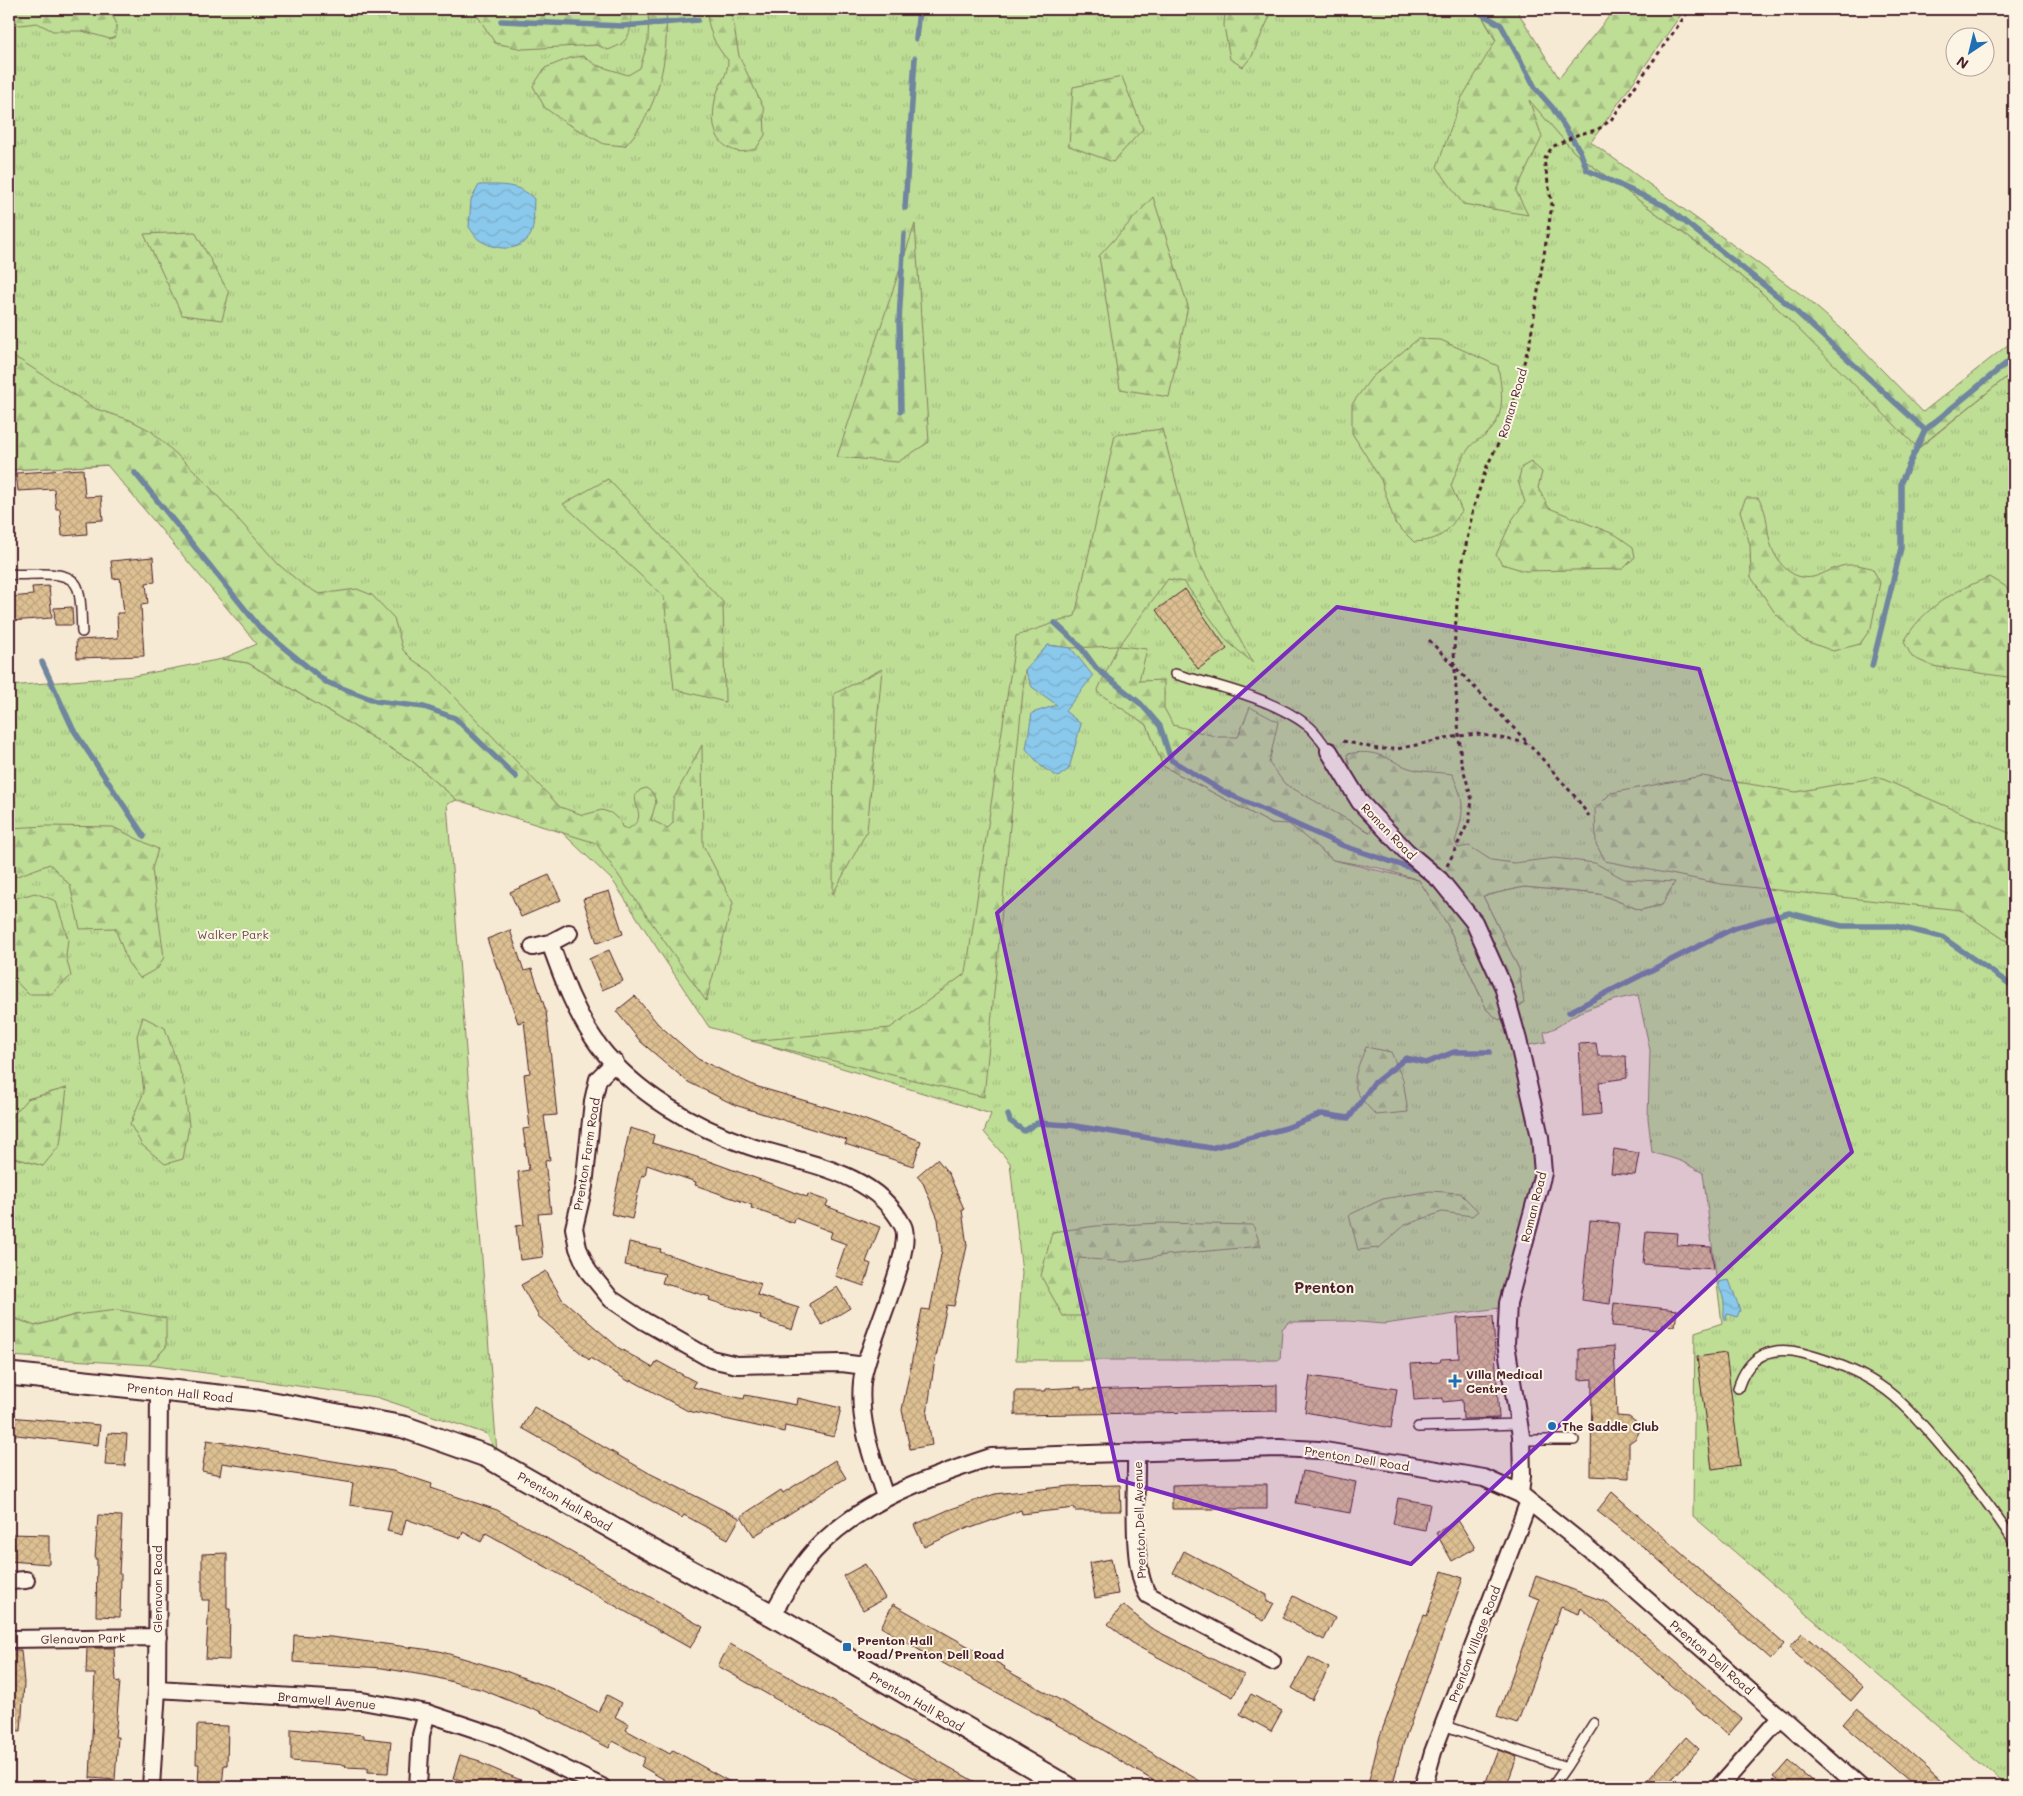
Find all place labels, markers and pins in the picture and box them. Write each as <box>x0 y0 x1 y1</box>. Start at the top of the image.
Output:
place label: Villa Medical Centre <box>1466 1366 1542 1396</box>
marker: Villa Medical Centre <box>1448 1374 1462 1388</box>
place label: The Saddle Club <box>1562 1418 1659 1434</box>
marker: The Saddle Club <box>1546 1420 1558 1432</box>
place label: Prenton Hall Road/Prenton Dell Road <box>857 1632 1004 1662</box>
marker: Prenton Hall Road/Prenton Dell Road <box>841 1641 853 1653</box>

